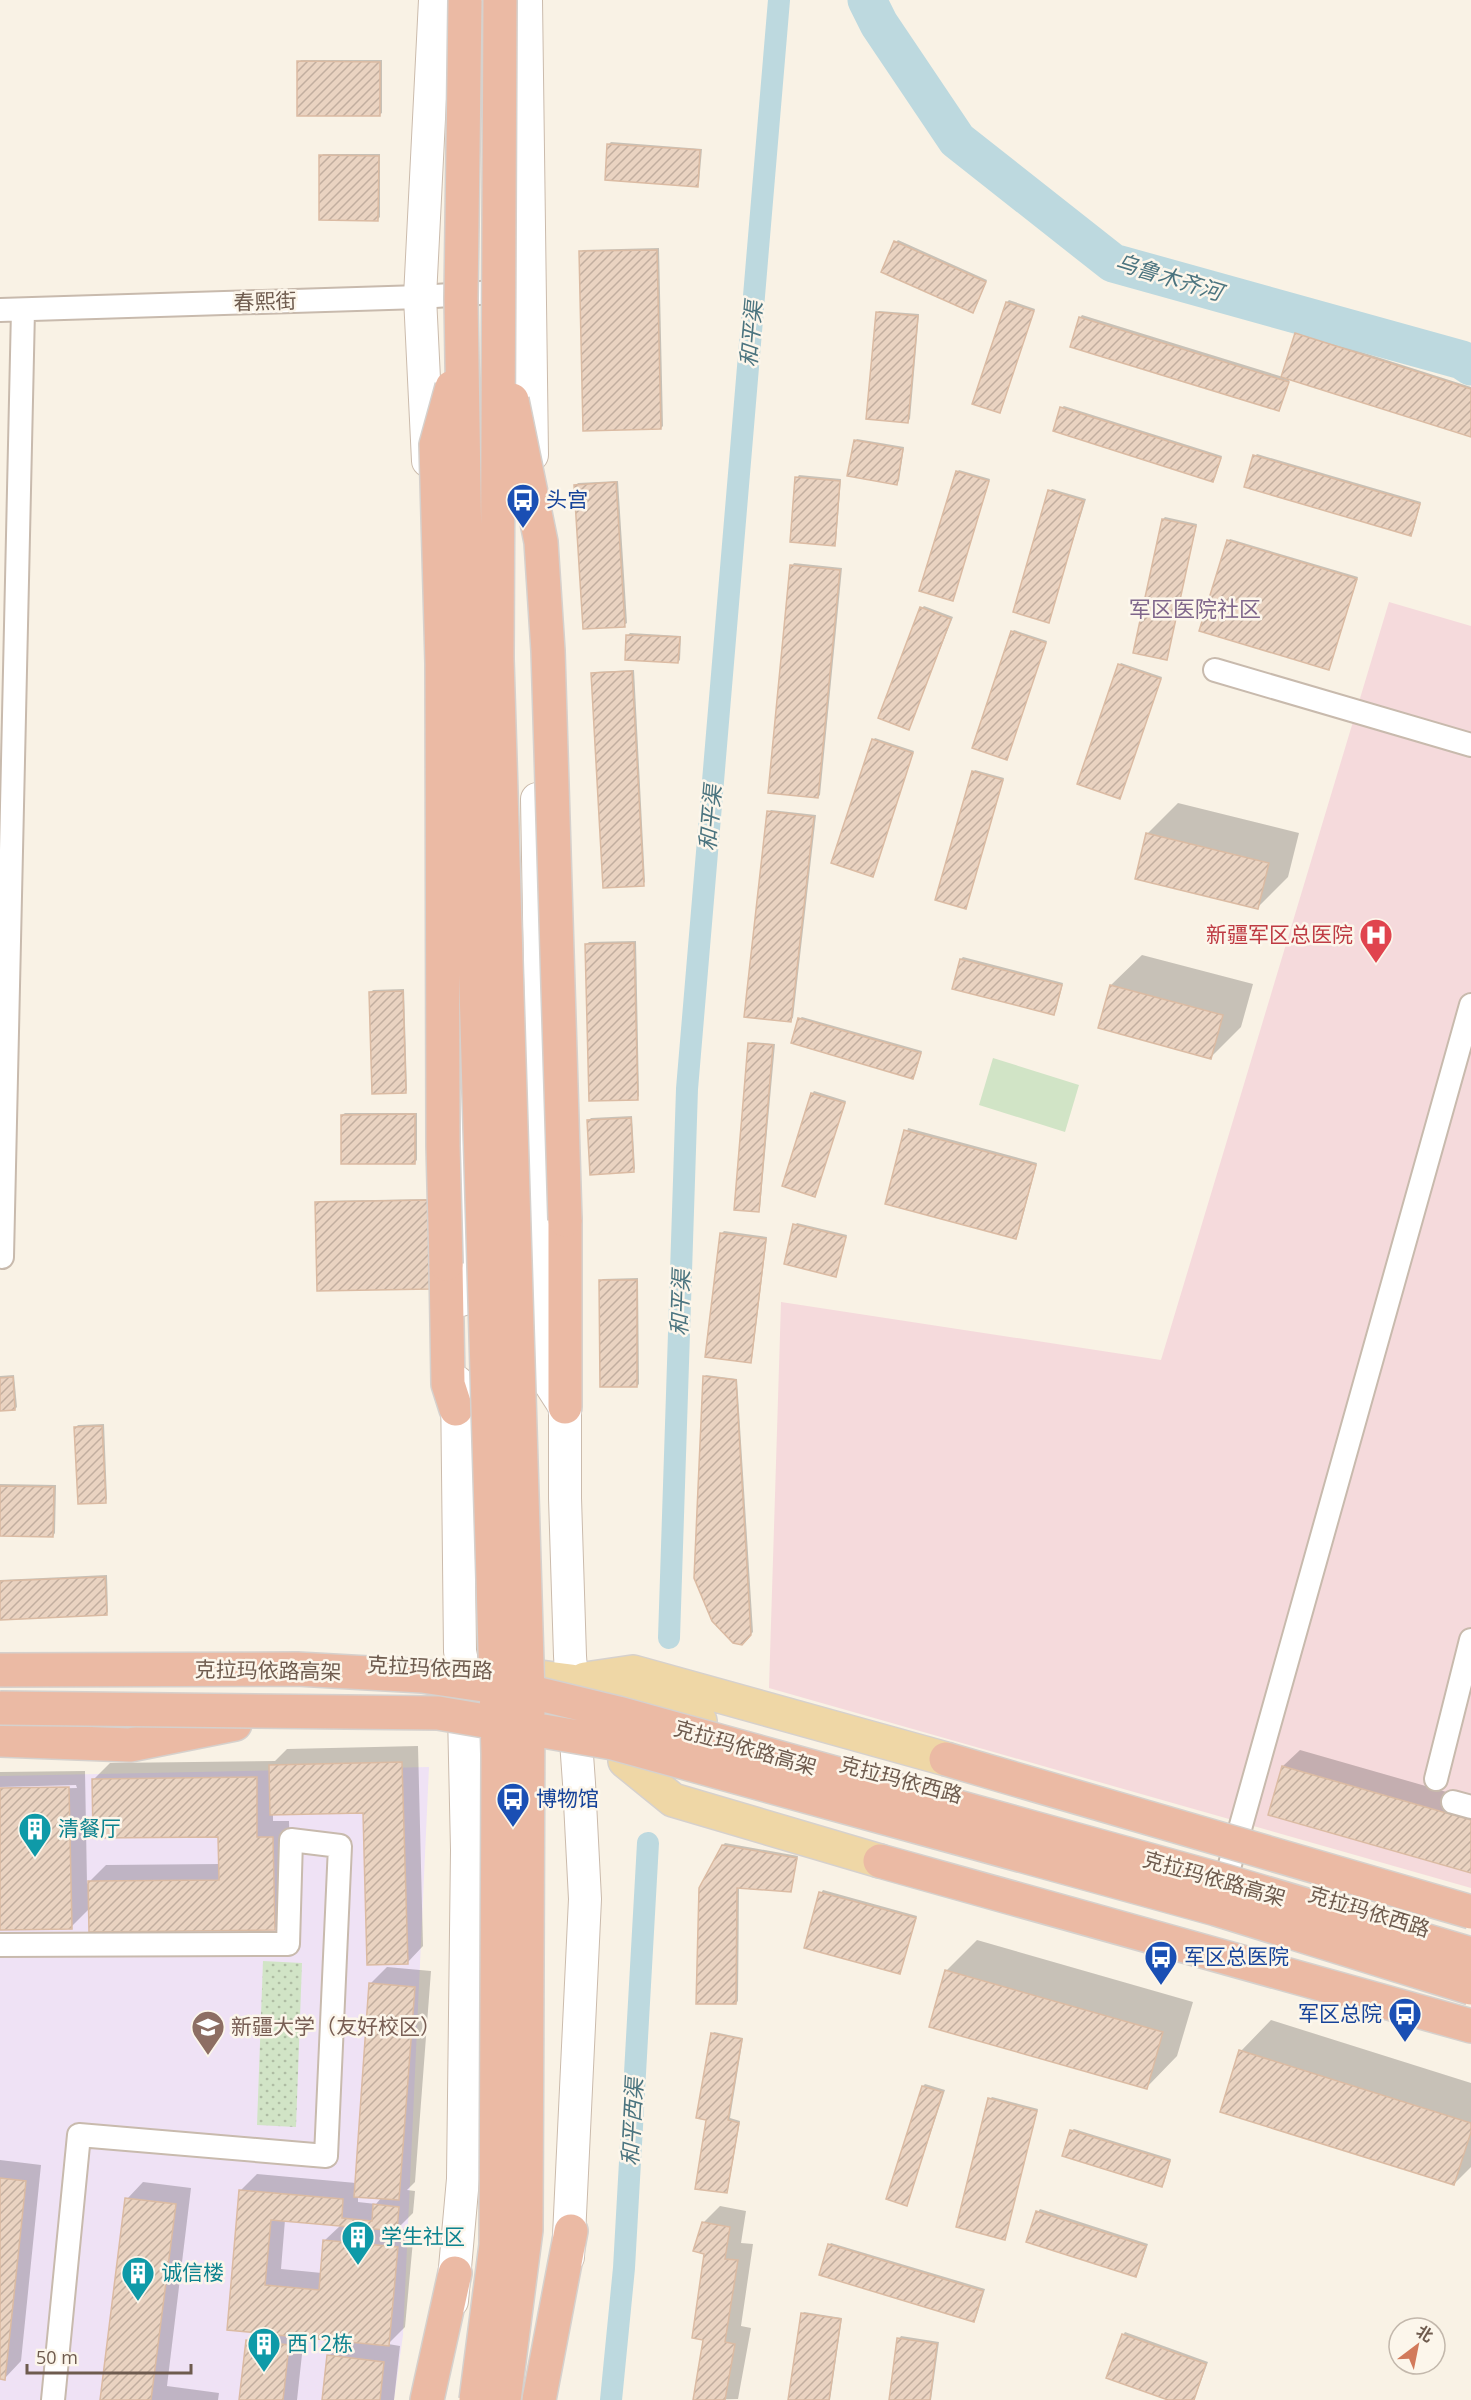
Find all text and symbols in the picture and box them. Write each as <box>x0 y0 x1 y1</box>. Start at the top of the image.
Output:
water label: 乌鲁木齐河 <box>1112 246 1230 308</box>
street label: 春熙街 <box>233 286 297 316</box>
water label: 和平渠 <box>732 297 768 368</box>
bus stop icon: 头宫 <box>505 482 541 529</box>
place label: 头宫 <box>546 485 588 513</box>
district label: 军区医院社区 <box>1129 593 1261 623</box>
water label: 和平渠 <box>691 781 727 852</box>
hospital icon: 新疆军区总医院 <box>1358 917 1394 964</box>
place label: 新疆军区总医院 <box>1206 920 1353 948</box>
water label: 和平渠 <box>663 1266 695 1336</box>
street label: 克拉玛依西路 <box>366 1650 494 1684</box>
street label: 克拉玛依路高架 <box>194 1655 342 1685</box>
street label: 克拉玛依路高架 <box>671 1713 820 1781</box>
street label: 克拉玛依西路 <box>837 1749 966 1809</box>
bus stop icon: 博物馆 <box>495 1781 531 1828</box>
place label: 博物馆 <box>536 1784 599 1812</box>
building icon: 清餐厅 <box>17 1811 53 1858</box>
place label: 清餐厅 <box>58 1814 121 1842</box>
street label: 克拉玛依路高架 <box>1140 1844 1289 1912</box>
street label: 克拉玛依西路 <box>1305 1879 1434 1943</box>
bus stop icon: 军区总医院 <box>1143 1939 1179 1986</box>
place label: 军区总医院 <box>1184 1942 1289 1970</box>
bus stop icon: 军区总院 <box>1387 1996 1423 2043</box>
place label: 军区总院 <box>1298 1999 1382 2027</box>
school or university icon: 新疆大学（友好校区） <box>190 2009 226 2056</box>
place label: 新疆大学（友好校区） <box>231 2012 441 2040</box>
water label: 和平西渠 <box>614 2074 648 2167</box>
building icon: 学生社区 <box>340 2219 376 2266</box>
place label: 学生社区 <box>381 2222 465 2250</box>
building icon: 诚信楼 <box>120 2255 156 2302</box>
place label: 诚信楼 <box>161 2258 224 2286</box>
north arrow <box>1387 2316 1447 2376</box>
text: 北 <box>1412 2320 1438 2347</box>
building icon: 西12栋 <box>246 2326 282 2373</box>
place label: 西12栋 <box>287 2329 353 2357</box>
scale bar <box>27 2337 190 2375</box>
text: 50 m <box>36 2345 78 2369</box>

